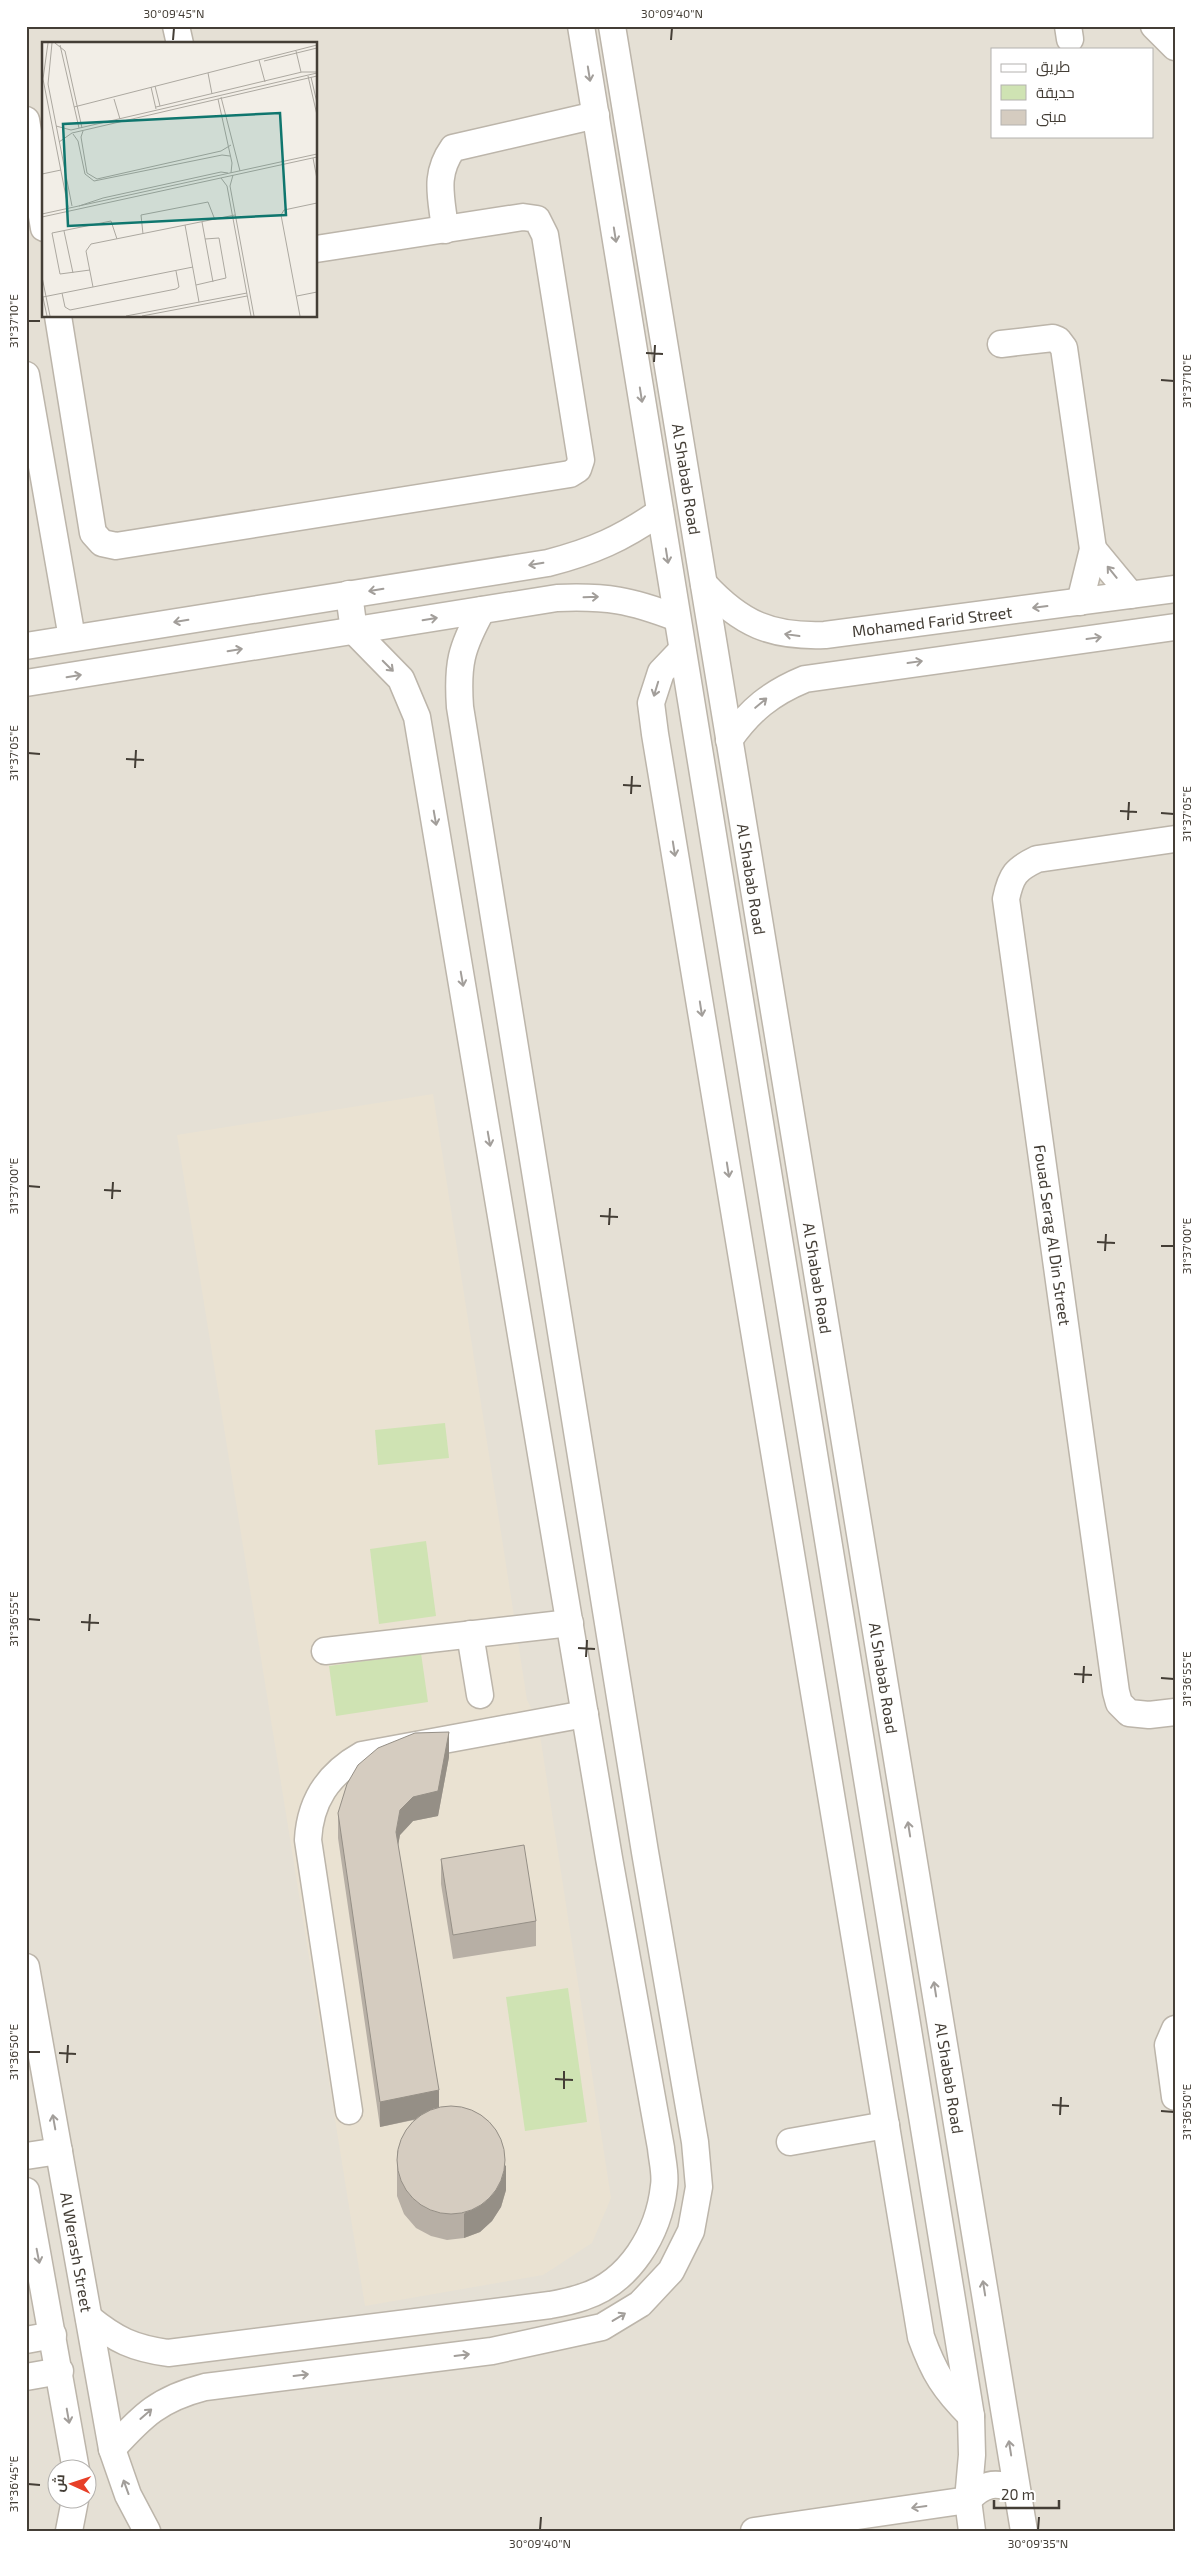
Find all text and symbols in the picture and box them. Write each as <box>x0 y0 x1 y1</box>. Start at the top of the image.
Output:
text: 30°09'45"N <box>143 6 205 20</box>
text: 30°09'40"N <box>641 6 703 20</box>
inset map <box>42 42 318 318</box>
legend <box>991 48 1154 138</box>
text: طريق <box>1036 57 1070 77</box>
one-way arrow <box>584 66 594 82</box>
text: حديقة <box>1036 83 1075 101</box>
text: مبنى <box>1036 107 1067 127</box>
one-way arrow <box>610 226 620 242</box>
text: 31°37'10"E <box>6 294 20 348</box>
text: 31°37'10"E <box>1179 354 1193 408</box>
one-way arrow <box>636 387 646 403</box>
street label: Al Shabab Road <box>669 422 705 536</box>
one-way arrow <box>663 547 673 563</box>
one-way arrow <box>529 560 545 570</box>
one-way arrow <box>1107 566 1118 579</box>
one-way arrow <box>368 585 384 595</box>
one-way arrow <box>582 592 598 601</box>
street label: Mohamed Farid Street <box>851 602 1013 640</box>
one-way arrow <box>1032 603 1048 613</box>
one-way arrow <box>422 614 438 624</box>
one-way arrow <box>173 616 189 626</box>
one-way arrow <box>784 629 800 639</box>
one-way arrow <box>1085 633 1101 643</box>
one-way arrow <box>227 645 243 655</box>
one-way arrow <box>907 657 923 667</box>
one-way arrow <box>382 660 394 672</box>
one-way arrow <box>66 670 82 680</box>
one-way arrow <box>650 681 660 697</box>
one-way arrow <box>754 698 767 709</box>
text: 31°37'05"E <box>6 725 20 781</box>
text: 31°37'05"E <box>1179 786 1193 842</box>
one-way arrow <box>430 810 440 826</box>
street label: Al Shabab Road <box>734 822 770 936</box>
one-way arrow <box>670 841 680 857</box>
one-way arrow <box>458 970 468 986</box>
one-way arrow <box>696 1001 706 1017</box>
one-way arrow <box>485 1130 495 1146</box>
street label: Fouad Serag Al Din Street <box>1031 1143 1075 1327</box>
text: 31°37'00"E <box>6 1157 20 1214</box>
one-way arrow <box>723 1161 733 1177</box>
text: 31°37'00"E <box>1179 1217 1193 1274</box>
street label: Al Shabab Road <box>800 1221 836 1335</box>
text: 31°36'55"E <box>6 1591 20 1647</box>
street label: Al Shabab Road <box>866 1621 902 1735</box>
text: 31°36'55"E <box>1179 1651 1193 1707</box>
one-way arrow <box>903 1821 913 1837</box>
one-way arrow <box>930 1982 940 1998</box>
street label: Al Shabab Road <box>932 2021 968 2135</box>
text: 31°36'50"E <box>6 2023 20 2080</box>
text: 31°36'50"E <box>1179 2083 1193 2140</box>
one-way arrow <box>48 2115 58 2131</box>
street label: Al Werash Street <box>57 2190 97 2314</box>
one-way arrow <box>34 2248 44 2264</box>
one-way arrow <box>979 2280 989 2296</box>
one-way arrow <box>611 2311 625 2321</box>
one-way arrow <box>454 2350 470 2360</box>
one-way arrow <box>292 2370 308 2380</box>
one-way arrow <box>64 2407 74 2423</box>
one-way arrow <box>139 2409 152 2420</box>
one-way arrow <box>1005 2440 1015 2456</box>
text: 31°36'45"E <box>6 2456 20 2512</box>
north arrow <box>48 2460 98 2510</box>
text: ش <box>50 2474 68 2493</box>
scale bar <box>994 2477 1058 2509</box>
one-way arrow <box>120 2479 130 2495</box>
text: 20 m <box>1001 2485 1035 2503</box>
one-way arrow <box>912 2502 928 2512</box>
text: 30°09'40"N <box>509 2536 571 2550</box>
text: 30°09'35"N <box>1008 2536 1068 2550</box>

